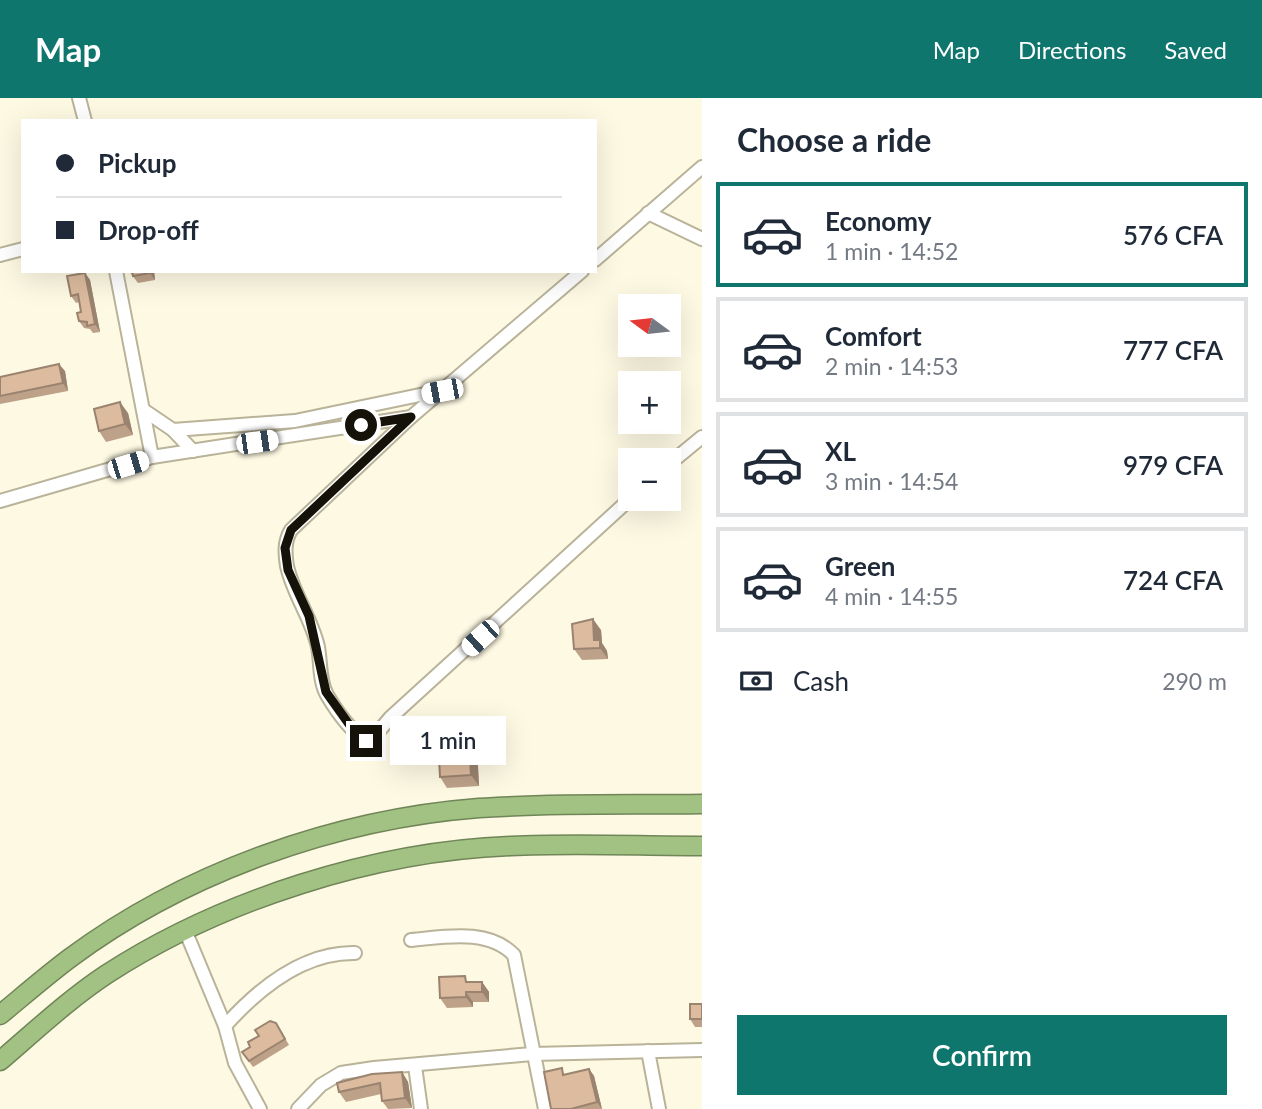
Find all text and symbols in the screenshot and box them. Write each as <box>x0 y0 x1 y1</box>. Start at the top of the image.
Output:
text: Map <box>35 29 101 69</box>
text: Map <box>933 35 980 64</box>
text: Directions <box>1018 35 1126 64</box>
text: Saved <box>1164 35 1227 64</box>
text: Choose a ride <box>737 120 931 159</box>
text: Pickup <box>98 147 177 179</box>
icon: car <box>741 203 804 266</box>
text: Economy <box>825 205 931 237</box>
text: Drop-off <box>98 214 199 246</box>
text: 576 CFA <box>1123 219 1223 251</box>
text: 1 min · 14:52 <box>825 237 958 265</box>
north arrow <box>618 294 681 357</box>
map controls <box>618 294 681 511</box>
icon: car <box>741 318 804 381</box>
text: Comfort <box>825 320 922 352</box>
text: 777 CFA <box>1123 334 1223 366</box>
text: 2 min · 14:53 <box>825 352 958 380</box>
button: + <box>618 371 681 434</box>
car <box>420 377 465 405</box>
route start <box>345 409 377 441</box>
car <box>235 429 280 455</box>
icon: car <box>741 433 804 496</box>
text: XL <box>825 435 856 467</box>
button: − <box>618 448 681 511</box>
car <box>105 449 152 481</box>
text: 979 CFA <box>1123 449 1223 481</box>
text: 3 min · 14:54 <box>825 467 958 495</box>
icon: car <box>741 548 804 611</box>
text: Green <box>825 550 895 582</box>
text: 724 CFA <box>1123 564 1223 596</box>
text: 4 min · 14:55 <box>825 582 958 610</box>
car <box>458 616 503 660</box>
icon: cash <box>737 662 775 700</box>
text: Cash <box>793 665 849 697</box>
text: 290 m <box>1162 667 1227 695</box>
callout: 1 min <box>390 716 506 766</box>
route end <box>350 725 382 757</box>
text: 1 min <box>420 726 476 754</box>
button: Confirm <box>737 1015 1227 1095</box>

